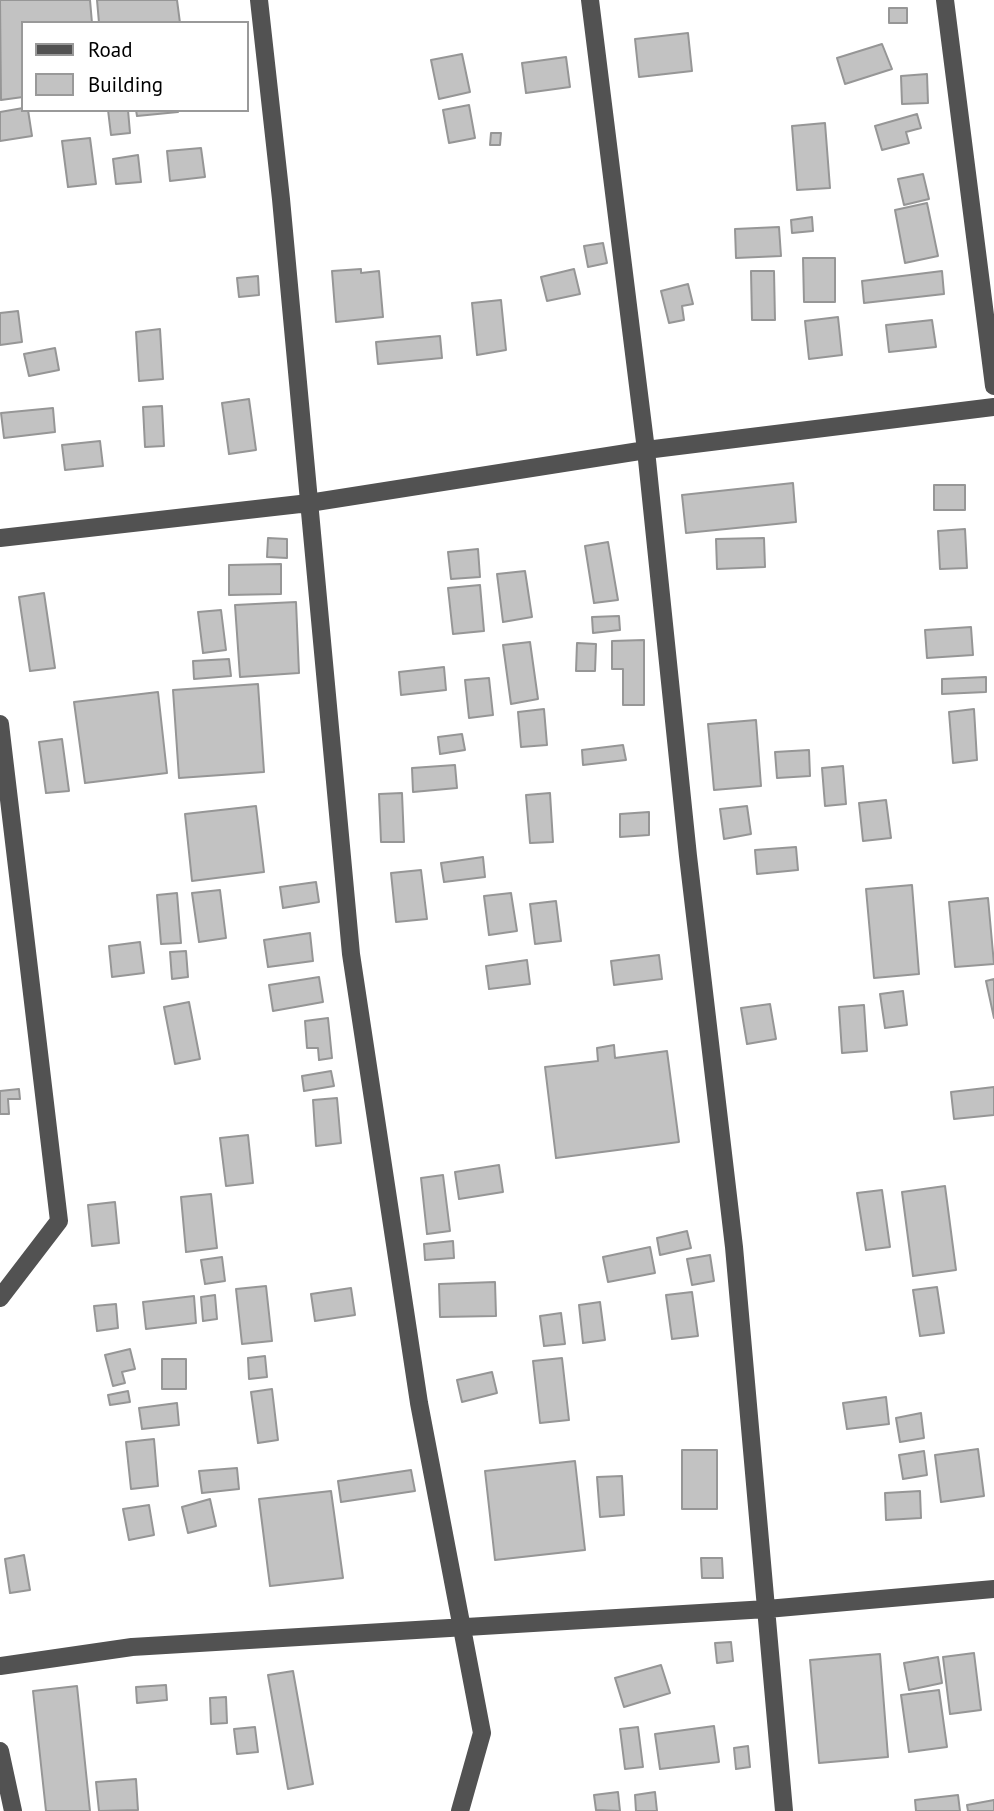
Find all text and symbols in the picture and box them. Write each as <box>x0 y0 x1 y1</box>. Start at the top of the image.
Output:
legend <box>21 21 248 112</box>
text: Road <box>88 36 132 63</box>
text: Building <box>88 71 163 98</box>

